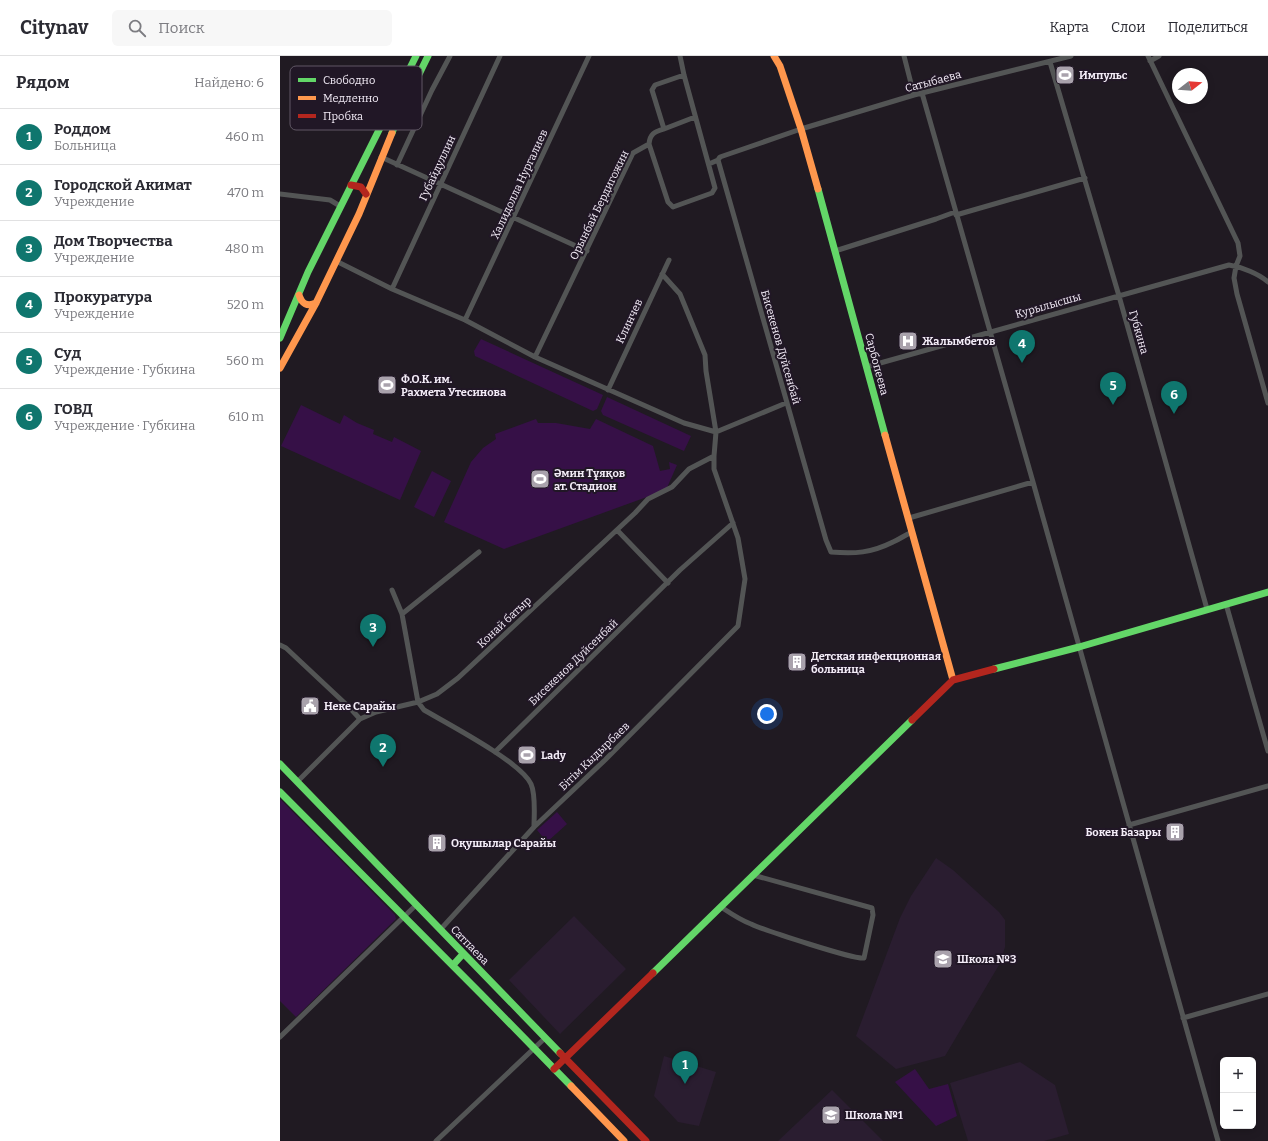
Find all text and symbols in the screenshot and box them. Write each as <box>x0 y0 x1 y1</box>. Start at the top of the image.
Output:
search box <box>112 10 392 46</box>
text: Citynav <box>20 16 88 39</box>
icon: search <box>126 17 148 39</box>
text: Поиск <box>158 19 205 37</box>
text: Карта <box>1049 19 1089 36</box>
text: Слои <box>1111 19 1146 36</box>
text: Поделиться <box>1168 19 1248 36</box>
sports icon: Импульс <box>1054 64 1076 86</box>
legend <box>290 66 422 130</box>
street label: Сатыбаева <box>904 68 963 95</box>
north arrow <box>1172 68 1208 104</box>
place label: Импульс <box>1079 69 1128 82</box>
text: Рядом <box>16 72 69 93</box>
text: Свободно <box>323 74 375 87</box>
text: Найдено: 6 <box>194 75 264 90</box>
text: Медленно <box>323 92 379 105</box>
text: Пробка <box>323 110 363 123</box>
text: Роддом <box>54 120 111 138</box>
street label: Халидолла Нургалиев <box>488 128 551 241</box>
text: 1 <box>26 129 32 144</box>
text: 460 m <box>225 129 264 144</box>
street label: Губайдуллин <box>417 133 458 203</box>
text: Больница <box>54 138 116 153</box>
street label: Орынбай Бердигожин <box>567 148 632 262</box>
text: Городской Акимат <box>54 176 192 194</box>
text: 2 <box>25 185 33 200</box>
text: 470 m <box>227 185 264 200</box>
text: Учреждение <box>54 194 134 209</box>
text: Дом Творчества <box>54 232 173 250</box>
text: 3 <box>25 241 33 256</box>
text: 480 m <box>225 241 264 256</box>
text: Учреждение <box>54 250 134 265</box>
text: Прокуратура <box>54 288 152 306</box>
street label: Бисекенов Дуйсенбай <box>758 288 803 406</box>
street label: Курылысшы <box>1014 290 1083 321</box>
text: 4 <box>25 297 33 312</box>
text: 520 m <box>227 297 264 312</box>
street label: Клинчев <box>613 297 645 346</box>
text: Учреждение <box>54 306 134 321</box>
street label: Губкина <box>1126 309 1151 356</box>
hospital icon: Жалымбетов <box>897 330 919 352</box>
pin: 4 <box>1009 330 1035 363</box>
street label: Сарбопеева <box>862 332 891 397</box>
place label: Жалымбетов <box>922 335 996 348</box>
text: Суд <box>54 344 81 362</box>
text: 5 <box>25 353 33 368</box>
text: 560 m <box>226 353 264 368</box>
text: Учреждение · Губкина <box>54 362 195 377</box>
pin: 5 <box>1100 372 1126 405</box>
place label: Ф.О.К. им. Рахмета Утесинова <box>401 373 507 399</box>
sports icon: Ф.О.К. им. Рахмета Утесинова <box>376 374 398 396</box>
pin: 6 <box>1161 381 1187 414</box>
text: ГОВД <box>54 400 93 418</box>
text: 6 <box>25 409 33 424</box>
text: 610 m <box>228 409 264 424</box>
text: Учреждение · Губкина <box>54 418 195 433</box>
place label: Әмин Тұяқов ат. Стадион <box>554 467 626 493</box>
sports icon: Әмин Тұяқов ат. Стадион <box>529 468 551 490</box>
street label: Конай батыр <box>475 594 534 651</box>
pin: 3 <box>360 614 386 647</box>
street label: Бисекенов Дуйсенбай <box>526 617 620 708</box>
place label: Детская инфекционная больница <box>811 650 942 676</box>
building icon: Детская инфекционная больница <box>786 651 808 673</box>
public building icon: Неке Сарайы <box>299 695 321 717</box>
place label: Неке Сарайы <box>324 700 396 713</box>
your location <box>757 704 777 724</box>
street label: Бiтiм Кыдырбаев <box>557 720 632 793</box>
pin: 2 <box>370 734 396 767</box>
sports icon: Lady <box>516 744 538 766</box>
place label: Lady <box>541 749 567 762</box>
building icon: Бокен Базары <box>1164 821 1186 843</box>
place label: Бокен Базары <box>1085 826 1162 839</box>
building icon: Оқушылар Сарайы <box>426 832 448 854</box>
place label: Оқушылар Сарайы <box>451 837 557 850</box>
street label: Сатпаева <box>448 923 492 968</box>
school or university icon: Школа №3 <box>932 948 954 970</box>
place label: Школа №3 <box>957 953 1016 966</box>
pin: 1 <box>672 1051 698 1084</box>
map controls <box>1220 1057 1256 1129</box>
button: + <box>1220 1057 1256 1093</box>
button: − <box>1220 1093 1256 1129</box>
school or university icon: Школа №1 <box>820 1104 842 1126</box>
place label: Школа №1 <box>845 1109 903 1122</box>

